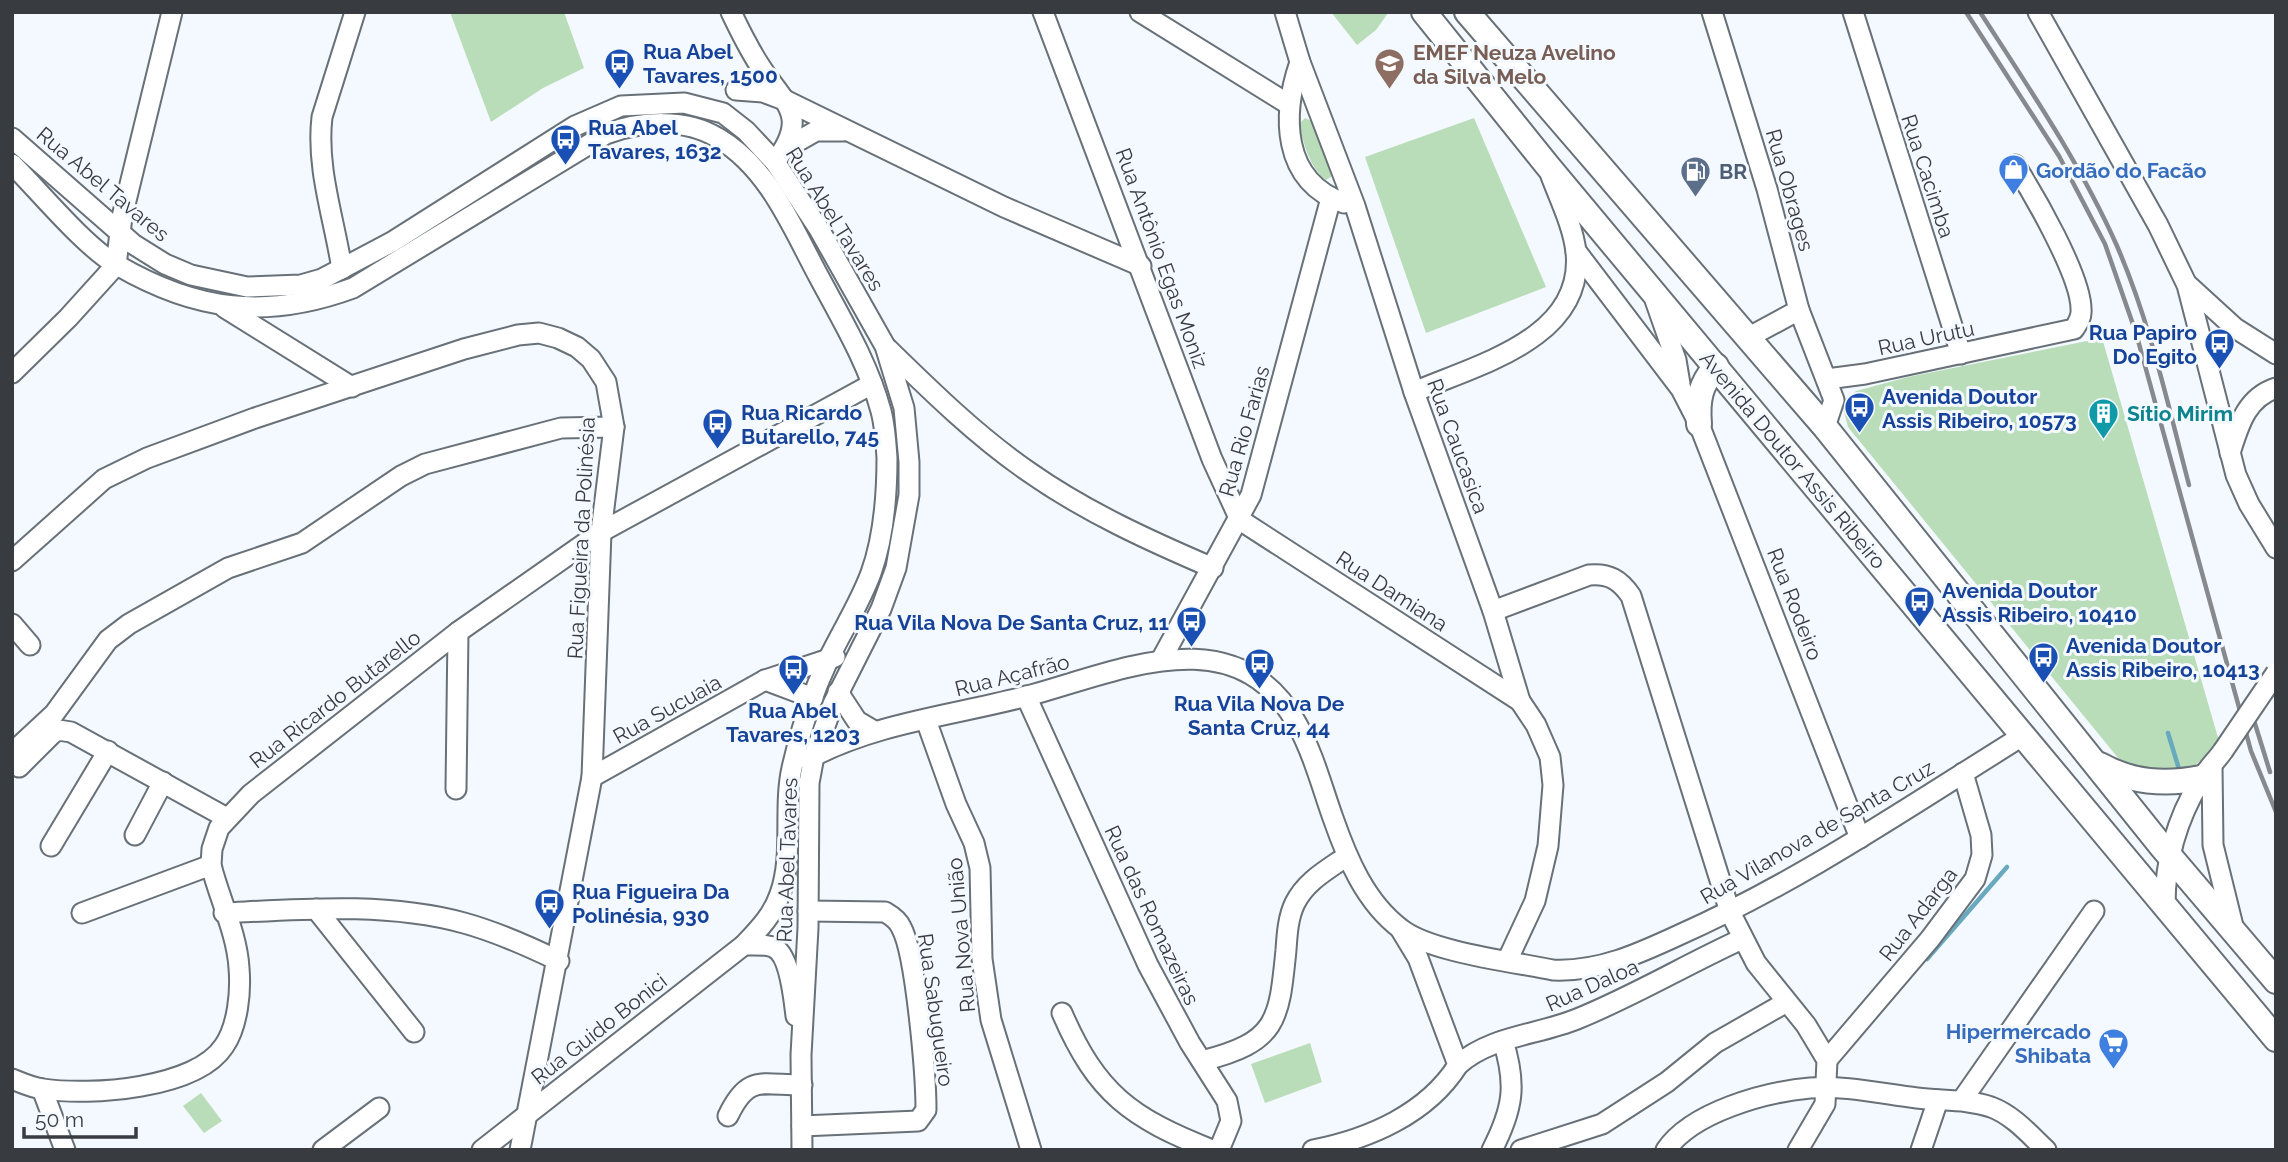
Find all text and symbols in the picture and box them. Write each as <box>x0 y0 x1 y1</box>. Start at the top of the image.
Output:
place label: Rua Abel Tavares, 1500 <box>643 39 778 88</box>
place label: EMEF Neuza Avelino da Silva Melo <box>1413 40 1616 89</box>
bus stop icon: Rua Abel Tavares, 1500 <box>603 46 637 90</box>
school or university icon: EMEF Neuza Avelino da Silva Melo <box>1373 47 1407 91</box>
street label: Rua Cacimba <box>1896 111 1960 241</box>
place label: Rua Abel Tavares, 1632 <box>588 115 722 164</box>
street label: Rua Abel Tavares <box>32 121 174 247</box>
bus stop icon: Rua Abel Tavares, 1632 <box>548 122 582 166</box>
street label: Rua Obrages <box>1761 126 1819 254</box>
street label: Rua Abel Tavares <box>781 142 889 296</box>
street label: Rua Antônio Egas Moniz <box>1110 144 1214 372</box>
shop icon: Gordão do Facão <box>1996 153 2030 197</box>
fuel station icon: BR <box>1679 154 1713 198</box>
place label: Gordão do Facão <box>2036 158 2207 183</box>
place label: BR <box>1719 159 1747 184</box>
street label: Rua Urutu <box>1876 316 1976 360</box>
place label: Rua Papiro Do Egito <box>2089 320 2197 369</box>
bus stop icon: Rua Papiro Do Egito <box>2203 327 2237 371</box>
street label: Avenida Doutor Assis Ribeiro <box>1695 346 1891 574</box>
street label: Rua Rio Farias <box>1213 363 1275 499</box>
street label: Rua Caucasica <box>1422 375 1494 517</box>
place label: Avenida Doutor Assis Ribeiro, 10573 <box>1882 384 2077 433</box>
bus stop icon: Avenida Doutor Assis Ribeiro, 10573 <box>1842 391 1876 435</box>
building icon: Sítio Mirim <box>2087 396 2121 440</box>
place label: Rua Ricardo Butarello, 745 <box>741 400 879 449</box>
place label: Sítio Mirim <box>2127 401 2233 426</box>
bus stop icon: Rua Ricardo Butarello, 745 <box>701 407 735 451</box>
street label: Rua Figueira da Polinésia <box>562 416 600 660</box>
street label: Rua Rodeiro <box>1762 544 1828 664</box>
street label: Rua Damiana <box>1331 546 1453 636</box>
place label: Avenida Doutor Assis Ribeiro, 10410 <box>1942 578 2137 627</box>
bus stop icon: Avenida Doutor Assis Ribeiro, 10410 <box>1902 585 1936 629</box>
bus stop icon: Rua Vila Nova De Santa Cruz, 11 <box>1175 605 1209 649</box>
place label: Rua Vila Nova De Santa Cruz, 11 <box>854 610 1169 635</box>
street label: Rua Ricardo Butarello <box>244 624 426 774</box>
place label: Avenida Doutor Assis Ribeiro, 10413 <box>2066 633 2260 682</box>
bus stop icon: Avenida Doutor Assis Ribeiro, 10413 <box>2026 640 2060 684</box>
bus stop icon: Rua Vila Nova De Santa Cruz, 44 <box>1242 646 1276 690</box>
street label: Rua Açafrão <box>952 649 1072 701</box>
bus stop icon: Rua Abel Tavares, 1203 <box>776 653 810 697</box>
street label: Rua Sucuaia <box>609 669 725 749</box>
place label: Rua Vila Nova De Santa Cruz, 44 <box>1174 691 1345 740</box>
place label: Rua Abel Tavares, 1203 <box>726 698 860 747</box>
street label: Rua Vilanova de Santa Cruz <box>1696 755 1938 909</box>
street label: Rua Abel Tavares <box>772 777 802 943</box>
street label: Rua das Romazeiras <box>1099 821 1205 1009</box>
street label: Rua Nova União <box>942 857 980 1013</box>
street label: Rua Adarga <box>1874 862 1962 966</box>
place label: Rua Figueira Da Polinésia, 930 <box>572 879 730 928</box>
bus stop icon: Rua Figueira Da Polinésia, 930 <box>532 886 566 930</box>
street label: Rua Sabugueiro <box>913 932 959 1088</box>
street label: Rua Daloa <box>1542 953 1642 1017</box>
street label: Rua Guido Bonici <box>526 968 672 1090</box>
place label: Hipermercado Shibata <box>1946 1019 2091 1068</box>
supermarket icon: Hipermercado Shibata <box>2097 1026 2131 1070</box>
scale bar <box>24 1096 136 1140</box>
text: 50 m <box>35 1107 84 1132</box>

